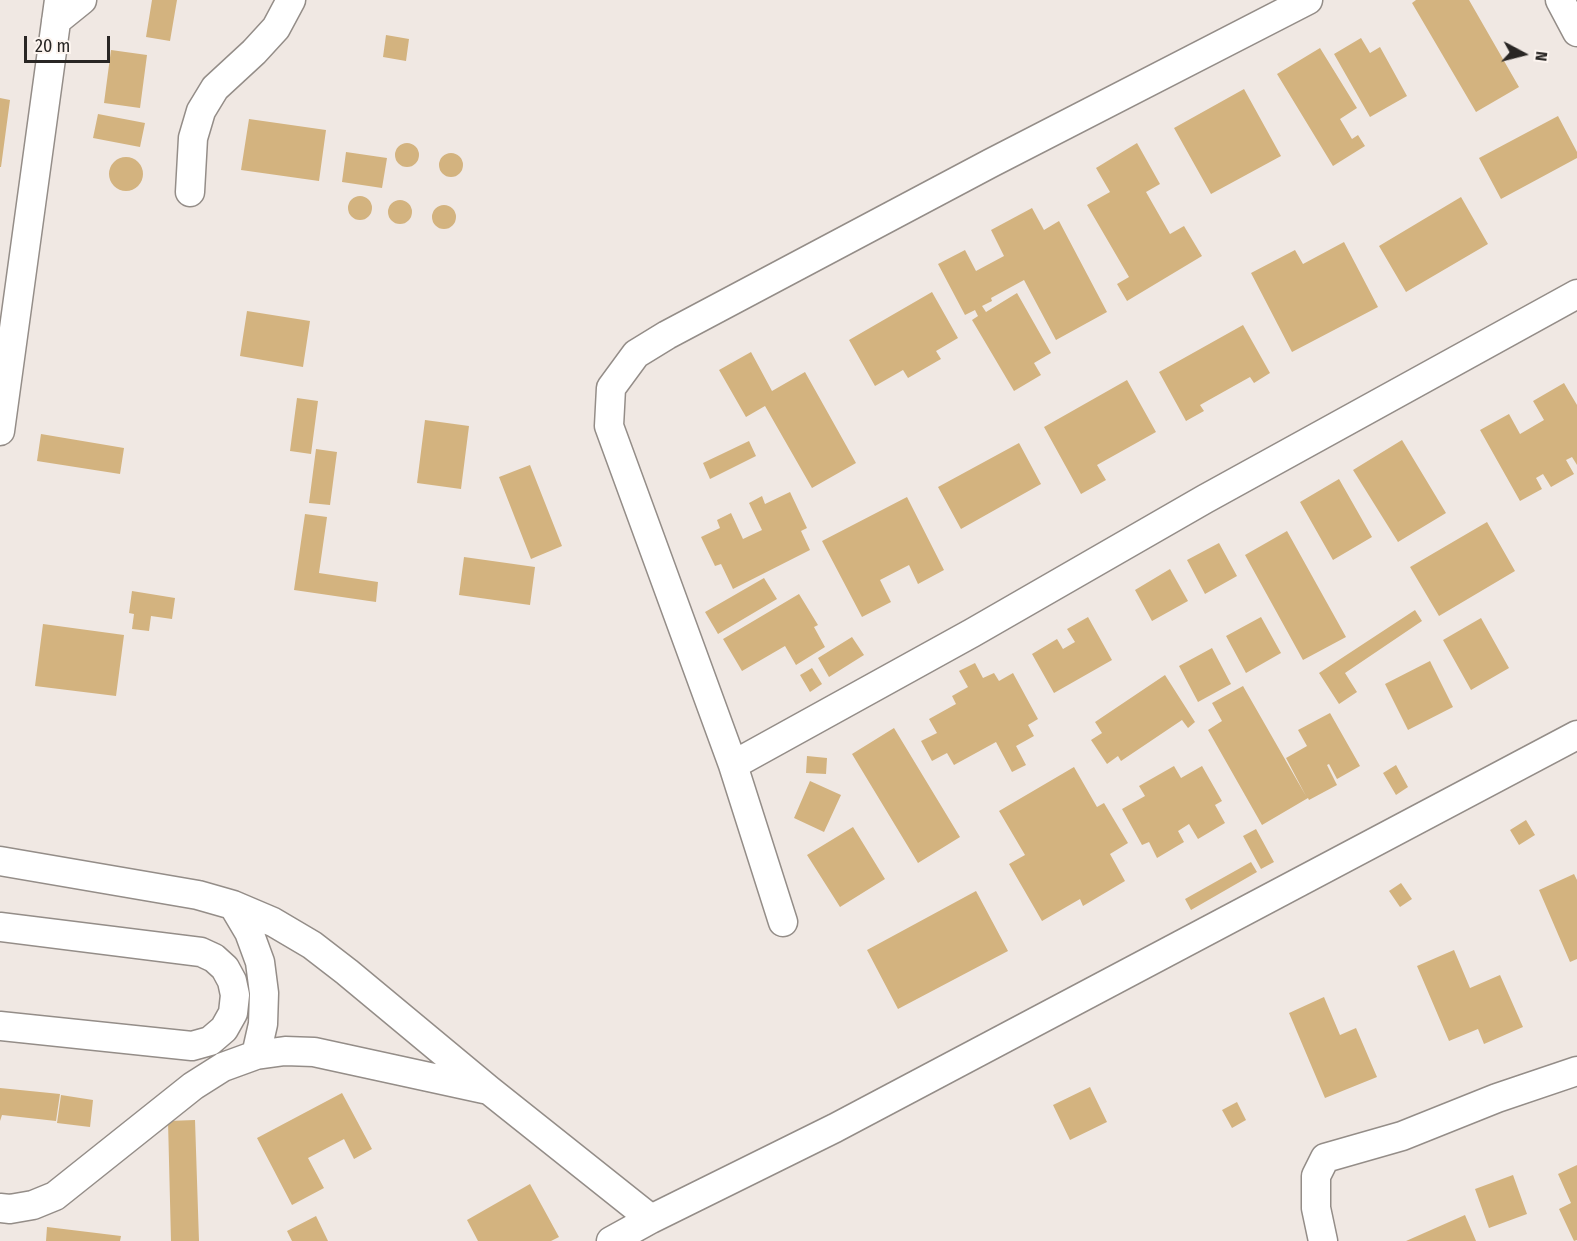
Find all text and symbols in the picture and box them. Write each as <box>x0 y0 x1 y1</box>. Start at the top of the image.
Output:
scale bar <box>27 24 112 62</box>
north arrow <box>1493 24 1553 84</box>
text: 20 m <box>35 35 70 57</box>
text: N <box>1531 50 1551 62</box>

